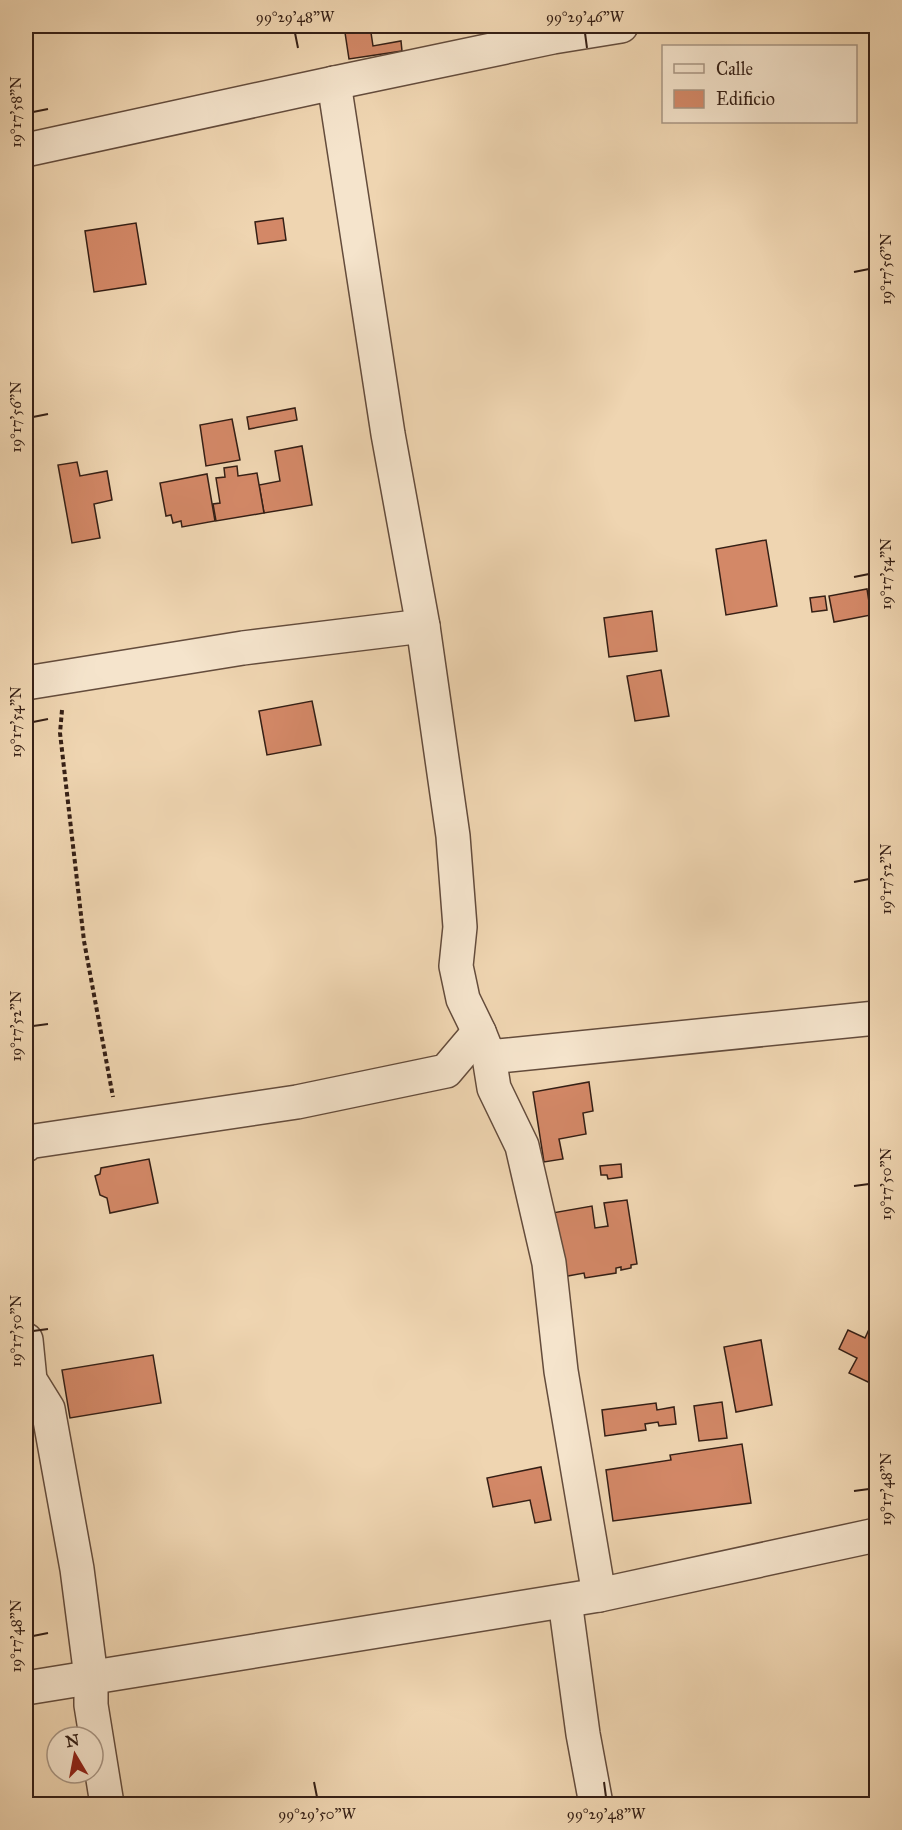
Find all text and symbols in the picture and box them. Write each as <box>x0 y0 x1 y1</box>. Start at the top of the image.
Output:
text: 99°29'48"W <box>256 8 335 26</box>
text: 99°29'46"W <box>546 8 625 26</box>
legend <box>662 45 857 123</box>
text: Calle <box>716 58 753 80</box>
text: 19°17'58"N <box>7 76 25 148</box>
text: Edificio <box>716 88 775 110</box>
text: 19°17'56"N <box>877 233 895 305</box>
text: 19°17'56"N <box>7 381 25 453</box>
text: 19°17'54"N <box>877 538 895 610</box>
text: 19°17'54"N <box>7 686 25 758</box>
text: 19°17'52"N <box>877 843 895 915</box>
text: 19°17'52"N <box>7 990 25 1062</box>
text: 19°17'50"N <box>877 1148 895 1220</box>
text: 19°17'50"N <box>7 1295 25 1367</box>
text: 19°17'48"N <box>877 1452 895 1526</box>
text: 19°17'48"N <box>7 1599 25 1673</box>
north arrow <box>45 1725 105 1785</box>
text: N <box>64 1730 81 1751</box>
text: 99°29'50"W <box>278 1805 357 1823</box>
text: 99°29'48"W <box>567 1805 646 1823</box>

